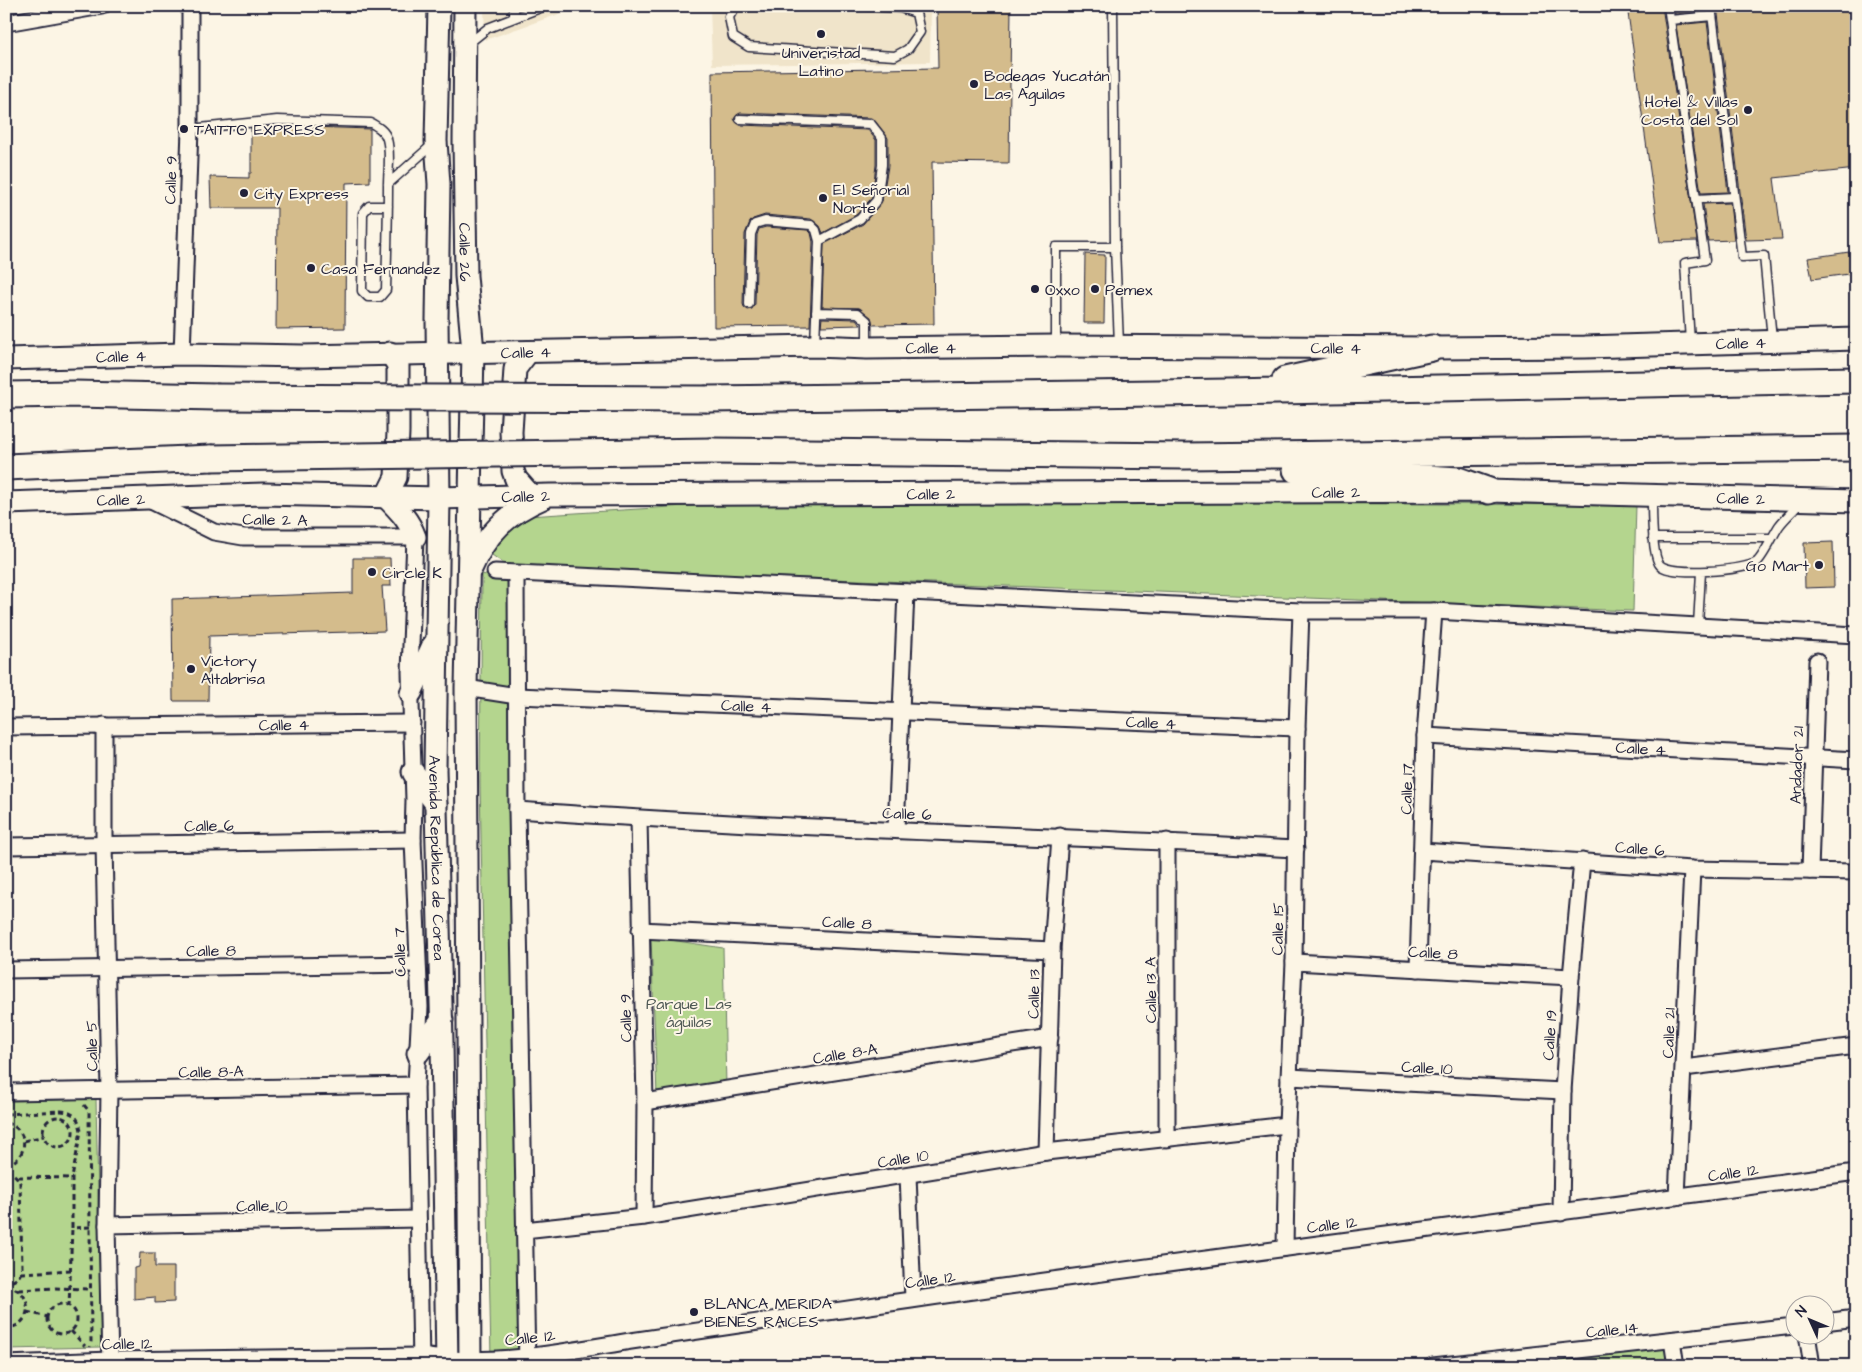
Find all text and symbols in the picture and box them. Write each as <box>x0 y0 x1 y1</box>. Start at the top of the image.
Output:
marker: Univeristad Latino <box>815 28 827 40</box>
place label: Univeristad Latino <box>782 42 860 82</box>
place label: Bodegas Yucatán Las Aguilas <box>984 65 1110 106</box>
marker: Bodegas Yucatán Las Aguilas <box>968 78 980 90</box>
place label: Hotel & Villas Costa del Sol <box>1641 91 1738 131</box>
marker: Hotel & Villas Costa del Sol <box>1742 104 1754 116</box>
place label: TAITTO EXPRESS <box>194 119 324 141</box>
marker: TAITTO EXPRESS <box>178 123 190 135</box>
street label: Calle 9 <box>159 155 183 205</box>
place label: El Señorial Norte <box>833 179 909 219</box>
place label: City Express <box>254 183 349 206</box>
marker: City Express <box>238 187 250 199</box>
marker: El Señorial Norte <box>817 192 829 204</box>
street label: Calle 26 <box>453 222 476 282</box>
place label: Casa Fernandez <box>321 258 441 280</box>
marker: Casa Fernandez <box>305 262 317 274</box>
place label: Oxxo <box>1045 279 1080 301</box>
place label: Pemex <box>1105 279 1153 301</box>
marker: Oxxo <box>1029 283 1041 295</box>
marker: Pemex <box>1089 283 1101 295</box>
street label: Calle 4 <box>1715 332 1766 355</box>
street label: Calle 4 <box>905 337 956 360</box>
street label: Calle 4 <box>1310 337 1361 360</box>
street label: Calle 4 <box>500 341 551 364</box>
street label: Calle 4 <box>95 345 147 368</box>
street label: Calle 2 <box>1311 482 1360 504</box>
street label: Calle 2 <box>906 483 955 505</box>
street label: Calle 2 <box>501 485 550 508</box>
street label: Calle 2 <box>1716 487 1765 511</box>
street label: Calle 2 <box>96 488 146 512</box>
street label: Calle 2 A <box>242 508 308 532</box>
place label: Go Mart <box>1746 555 1810 577</box>
marker: Go Mart <box>1813 559 1825 571</box>
place label: Circle K <box>382 562 442 584</box>
marker: Circle K <box>366 566 378 578</box>
place label: Victory Altabrisa <box>201 650 265 690</box>
marker: Victory Altabrisa <box>185 663 197 675</box>
street label: Calle 4 <box>720 694 772 718</box>
street label: Calle 4 <box>1125 711 1177 735</box>
street label: Calle 4 <box>259 714 309 737</box>
street label: Andador 21 <box>1785 726 1809 805</box>
street label: Calle 4 <box>1615 737 1667 761</box>
street label: Avenida República de Corea <box>423 755 450 961</box>
street label: Calle 17 <box>1396 763 1418 815</box>
street label: Calle 6 <box>882 802 932 826</box>
street label: Calle 6 <box>184 815 234 837</box>
street label: Calle 6 <box>1614 836 1665 862</box>
street label: Calle 15 <box>1267 902 1289 956</box>
street label: Calle 8 <box>821 911 872 935</box>
street label: Calle 7 <box>388 927 412 977</box>
street label: Calle 8 <box>186 940 236 962</box>
street label: Calle 8 <box>1407 941 1458 965</box>
street label: Calle 13 A <box>1140 957 1162 1023</box>
street label: Calle 13 <box>1023 969 1045 1019</box>
street label: Calle 9 <box>615 993 637 1043</box>
park label: Parque Las águilas <box>646 993 732 1034</box>
street label: Calle 21 <box>1657 1007 1681 1059</box>
street label: Calle 19 <box>1537 1009 1563 1061</box>
street label: Calle 5 <box>81 1020 103 1072</box>
street label: Calle 8-A <box>811 1038 879 1070</box>
street label: Calle 10 <box>1401 1056 1453 1080</box>
street label: Calle 8-A <box>178 1060 244 1084</box>
street label: Calle 10 <box>876 1144 930 1174</box>
street label: Calle 12 <box>1706 1159 1760 1187</box>
street label: Calle 10 <box>236 1195 288 1217</box>
street label: Calle 12 <box>1306 1211 1359 1239</box>
street label: Calle 12 <box>903 1266 957 1294</box>
place label: BLANCA MERIDA BIENES RAICES <box>704 1293 832 1333</box>
north arrow <box>1784 1294 1834 1344</box>
text: N <box>1791 1301 1812 1322</box>
marker: BLANCA MERIDA BIENES RAICES <box>688 1306 700 1318</box>
street label: Calle 14 <box>1585 1316 1639 1344</box>
street label: Calle 12 <box>504 1324 556 1352</box>
street label: Calle 12 <box>101 1333 153 1355</box>

